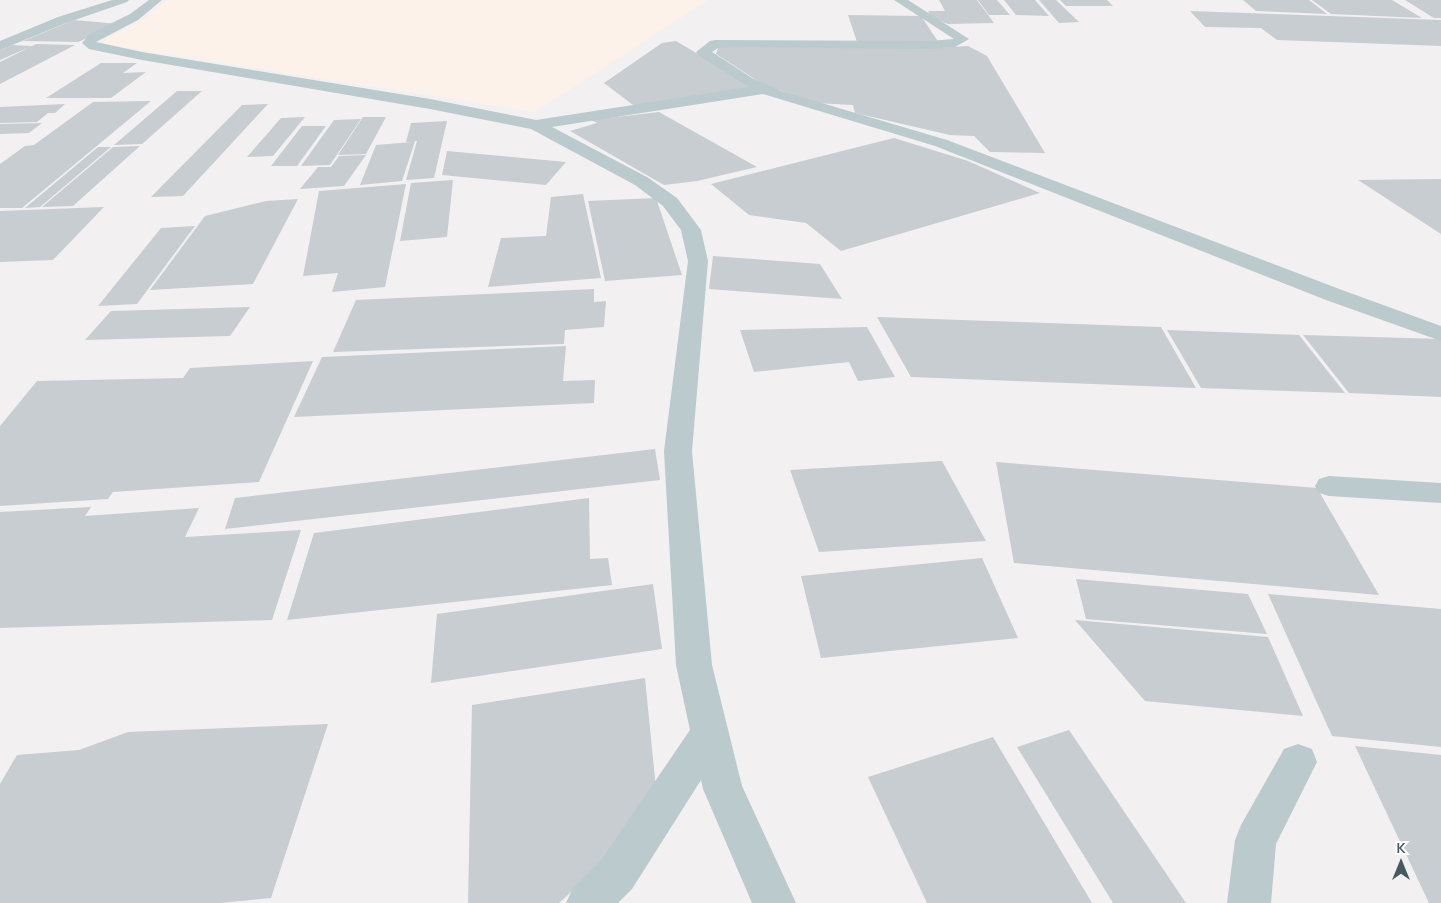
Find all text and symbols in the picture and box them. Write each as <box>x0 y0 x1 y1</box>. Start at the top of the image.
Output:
north arrow <box>1376 838 1426 888</box>
text: K <box>1396 838 1406 857</box>

